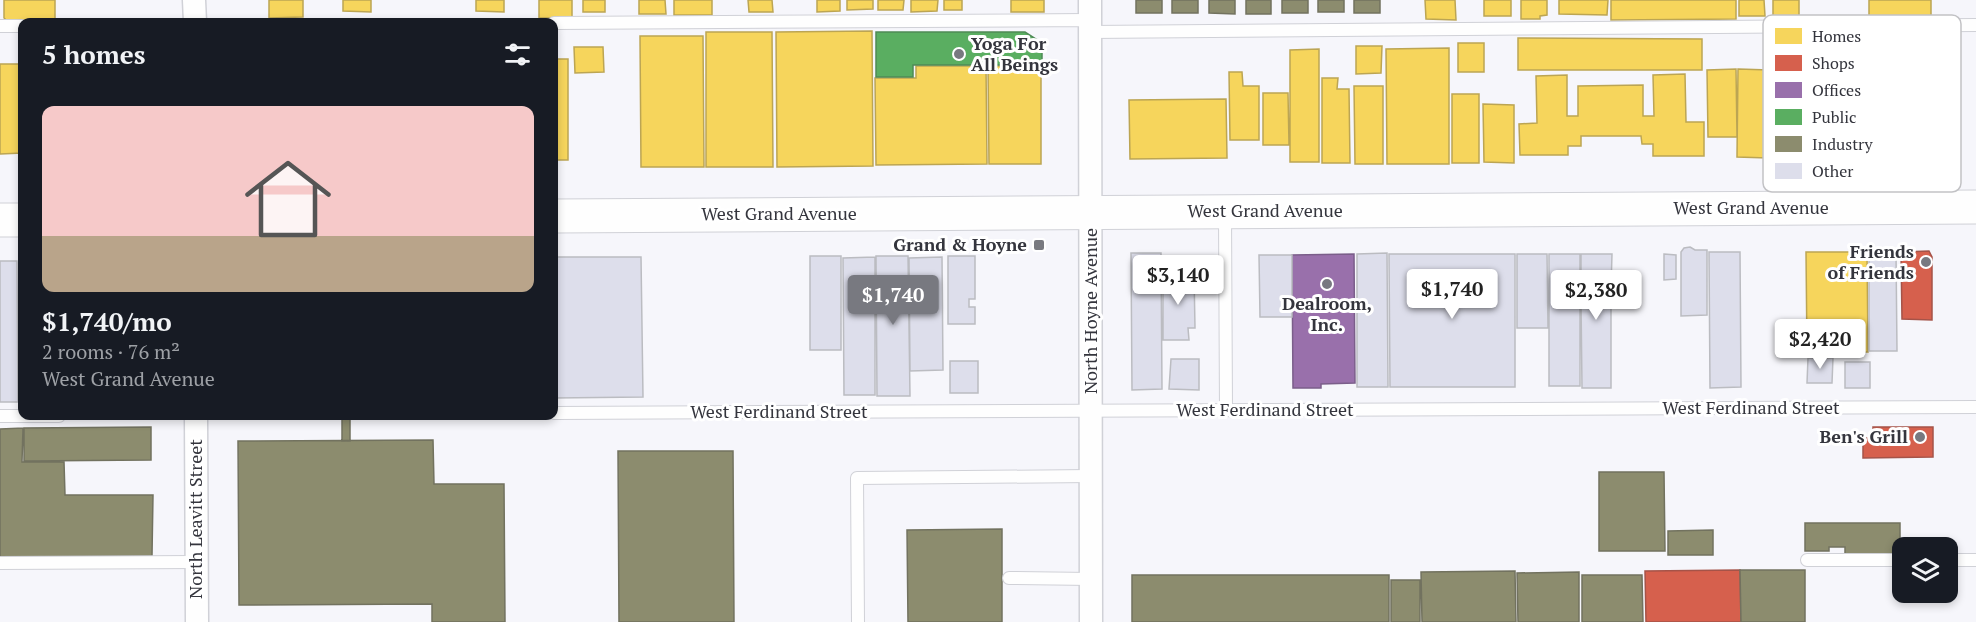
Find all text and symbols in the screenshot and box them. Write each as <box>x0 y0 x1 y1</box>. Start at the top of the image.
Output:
legend <box>1763 15 1961 192</box>
text: Homes <box>1812 25 1861 47</box>
place label: Yoga For All Beings <box>971 31 1058 76</box>
text: 5 homes <box>42 37 146 71</box>
icon: filters <box>501 38 534 71</box>
marker: Yoga For All Beings <box>952 47 966 61</box>
text: Shops <box>1812 52 1855 74</box>
text: Offices <box>1812 79 1861 101</box>
text: Public <box>1812 106 1857 128</box>
text: Industry <box>1812 133 1873 155</box>
icon: home <box>234 145 342 253</box>
text: Other <box>1812 160 1854 182</box>
street label: West Grand Avenue <box>1673 195 1829 219</box>
street label: West Grand Avenue <box>1187 198 1343 222</box>
street label: West Grand Avenue <box>701 201 857 225</box>
street label: North Hoyne Avenue <box>1078 228 1102 394</box>
place label: Grand & Hoyne <box>893 232 1027 256</box>
marker: Grand & Hoyne <box>1032 238 1046 252</box>
place label: Friends of Friends <box>1827 239 1914 284</box>
pin: $3,140 <box>1129 255 1227 306</box>
marker: Friends of Friends <box>1919 255 1933 269</box>
text: $3,140 <box>1147 261 1209 288</box>
pin: $1,740 <box>1403 269 1501 320</box>
pin: $2,380 <box>1547 270 1645 321</box>
pin: $1,740 <box>844 275 942 326</box>
text: $1,740 <box>1421 275 1483 302</box>
text: $2,380 <box>1565 276 1627 303</box>
marker: Dealroom, Inc. <box>1320 277 1334 291</box>
text: $1,740 <box>862 281 924 308</box>
place label: Dealroom, Inc. <box>1282 291 1372 336</box>
text: $1,740/mo <box>42 304 172 338</box>
pin: $2,420 <box>1771 319 1869 370</box>
text: $2,420 <box>1789 325 1851 352</box>
text: 2 rooms · 76 m² <box>42 338 180 365</box>
text: West Grand Avenue <box>42 365 215 392</box>
street label: West Ferdinand Street <box>1662 395 1840 419</box>
street label: West Ferdinand Street <box>1176 397 1354 421</box>
street label: West Ferdinand Street <box>690 399 868 423</box>
place label: Ben's Grill <box>1820 424 1908 448</box>
marker: Ben's Grill <box>1913 430 1927 444</box>
street label: North Leavitt Street <box>183 439 207 599</box>
map controls <box>1892 537 1958 603</box>
button: layers <box>1892 537 1958 603</box>

